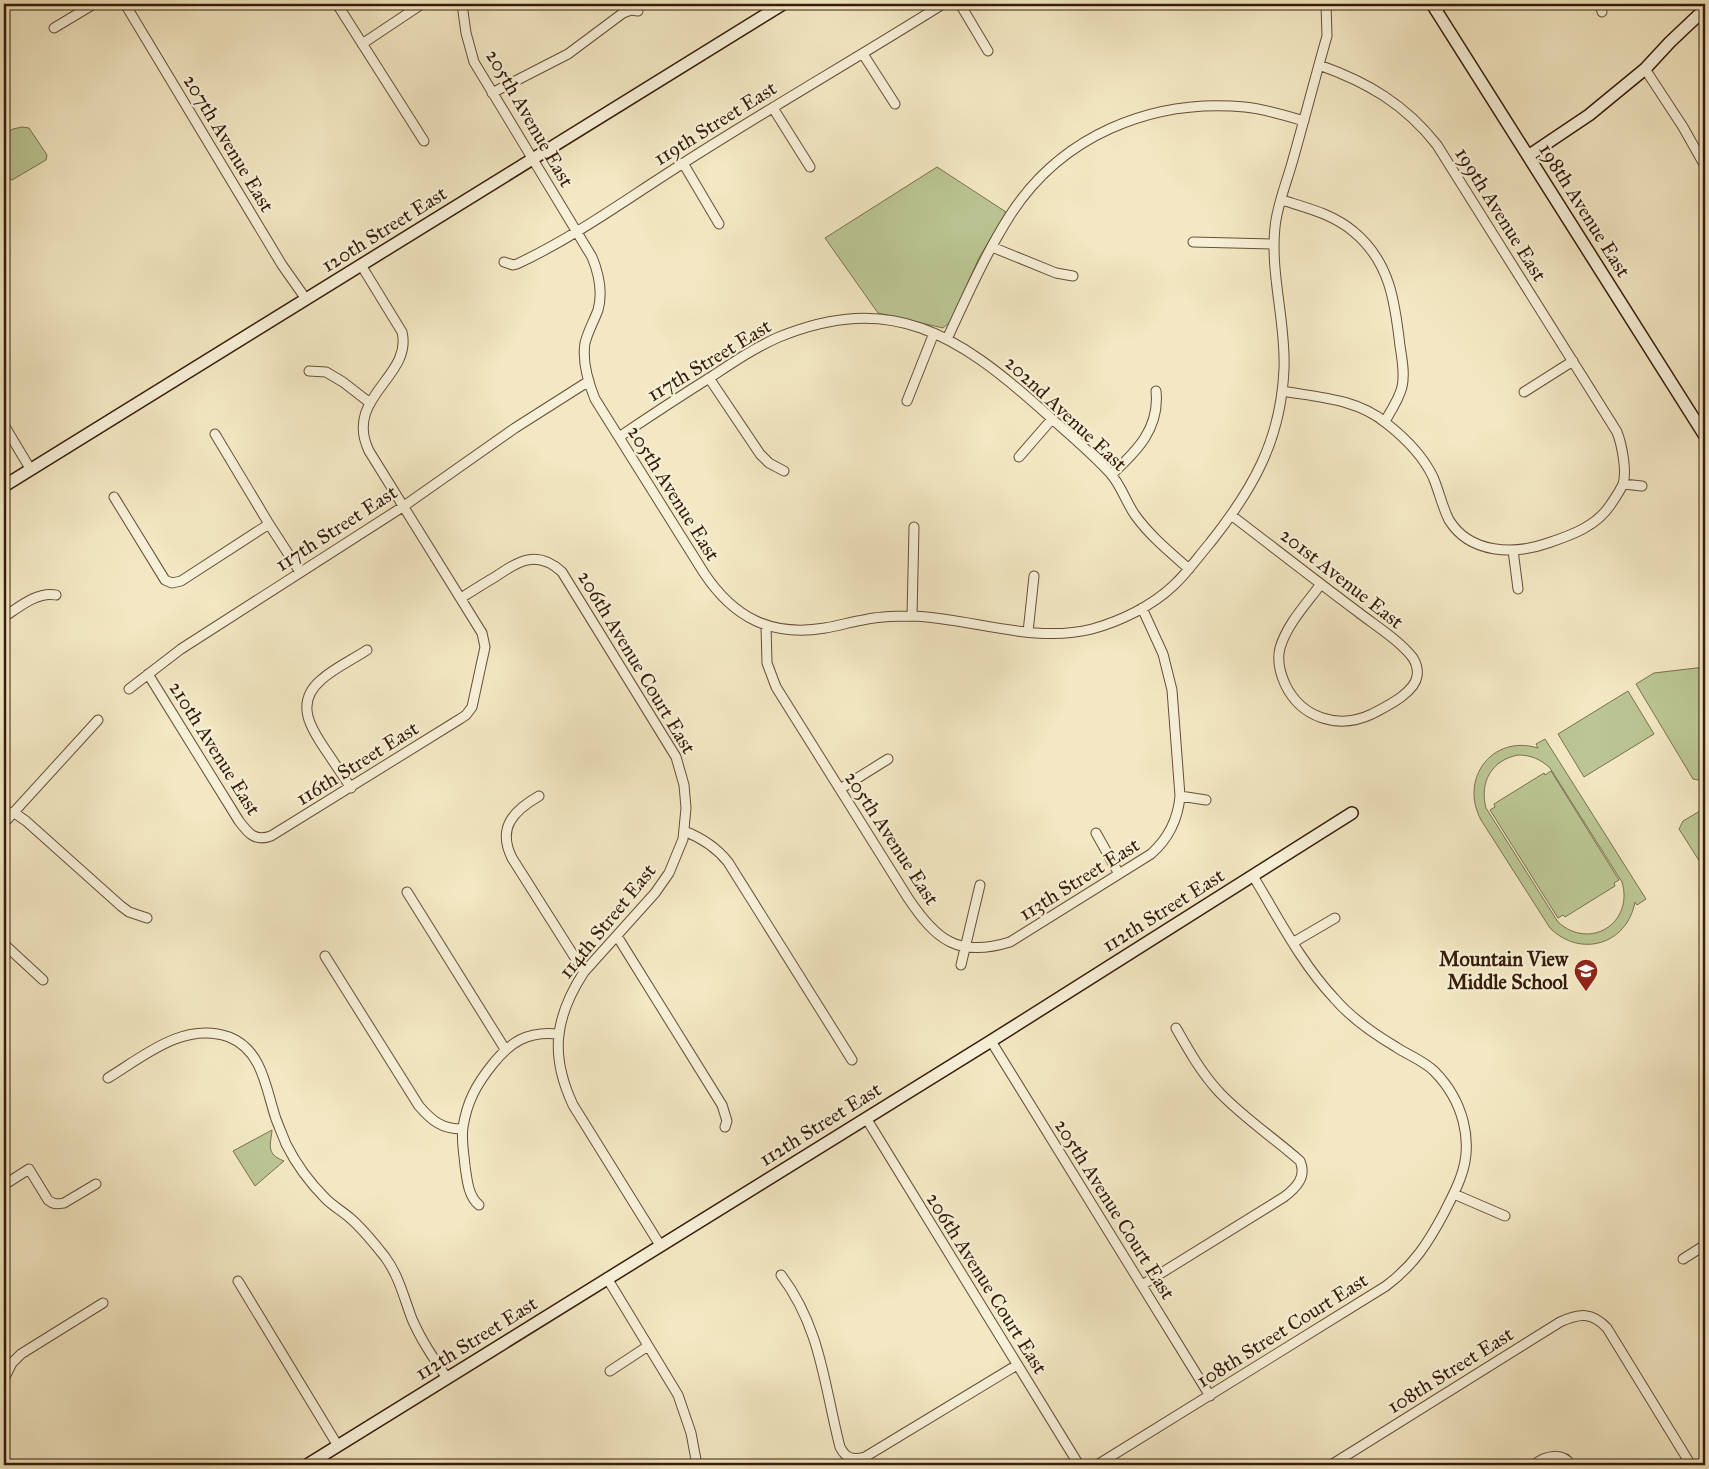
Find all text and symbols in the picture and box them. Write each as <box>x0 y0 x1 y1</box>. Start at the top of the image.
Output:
street label: 205th Avenue East <box>481 45 579 191</box>
street label: 207th Avenue East <box>178 70 280 216</box>
street label: 119th Street East <box>649 76 781 170</box>
street label: 198th Avenue East <box>1534 139 1636 281</box>
street label: 199th Avenue East <box>1450 143 1552 285</box>
street label: 120th Street East <box>317 181 451 277</box>
street label: 117th Street East <box>643 314 775 406</box>
street label: 202nd Avenue East <box>1000 350 1132 476</box>
street label: 205th Avenue East <box>623 421 725 565</box>
street label: 117th Street East <box>271 480 401 576</box>
street label: 201st Avenue East <box>1276 523 1408 633</box>
street label: 206th Avenue Court East <box>573 566 701 758</box>
street label: 210th Avenue East <box>164 677 266 819</box>
street label: 116th Street East <box>291 716 423 810</box>
street label: 205th Avenue East <box>840 767 944 909</box>
street label: 113th Street East <box>1014 832 1144 926</box>
street label: 114th Street East <box>553 859 661 983</box>
street label: 112th Street East <box>1098 863 1228 957</box>
place label: Mountain View Middle School <box>1439 947 1569 994</box>
school or university icon: Mountain View Middle School <box>1573 958 1599 992</box>
street label: 112th Street East <box>755 1077 885 1171</box>
street label: 205th Avenue Court East <box>1050 1114 1180 1304</box>
street label: 206th Avenue Court East <box>921 1188 1053 1378</box>
street label: 108th Street Court East <box>1192 1268 1372 1392</box>
street label: 112th Street East <box>411 1291 541 1385</box>
street label: 108th Street East <box>1383 1322 1517 1418</box>

